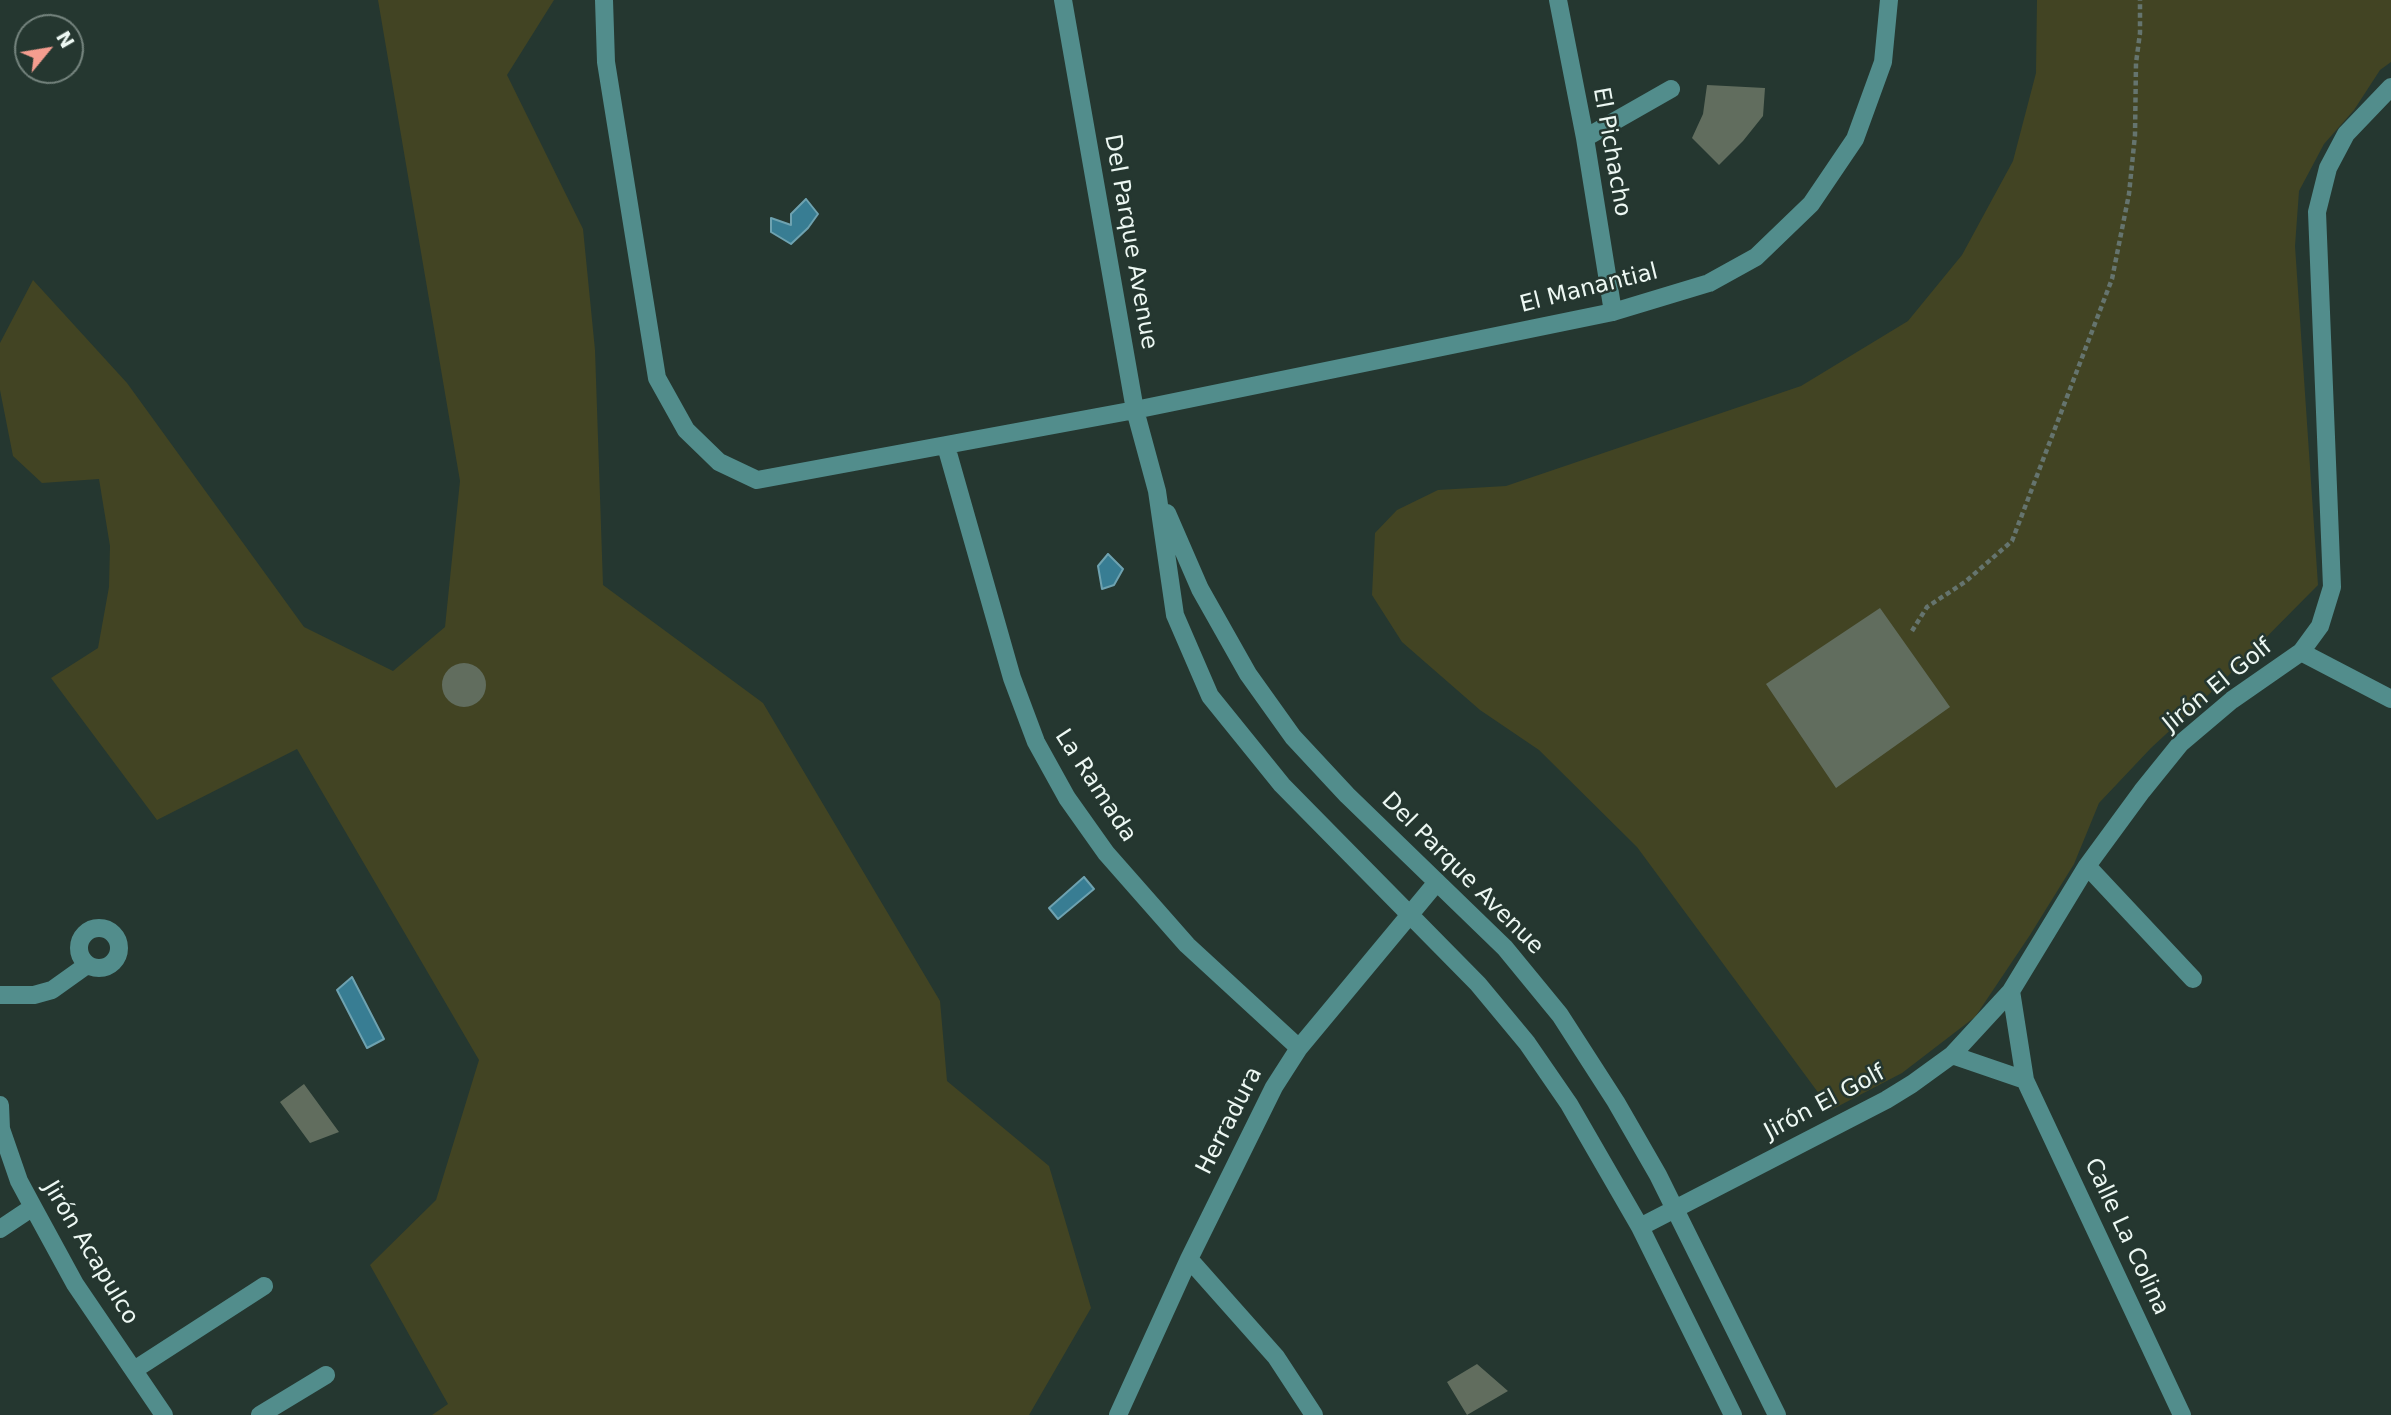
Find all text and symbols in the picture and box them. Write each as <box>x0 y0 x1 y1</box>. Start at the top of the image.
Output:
north arrow <box>14 14 84 84</box>
text: N <box>52 27 79 52</box>
street label: El Pichacho <box>1586 85 1636 219</box>
street label: Del Parque Avenue <box>1098 132 1162 352</box>
street label: El Manantial <box>1517 259 1661 319</box>
street label: Jirón El Golf <box>2158 634 2278 738</box>
street label: La Ramada <box>1048 724 1142 848</box>
street label: Del Parque Avenue <box>1375 787 1549 961</box>
street label: Jirón El Golf <box>1760 1060 1890 1146</box>
street label: Herradura <box>1191 1063 1269 1179</box>
street label: Calle La Colina <box>2078 1154 2174 1320</box>
street label: Jirón Acapulco <box>36 1176 144 1330</box>

